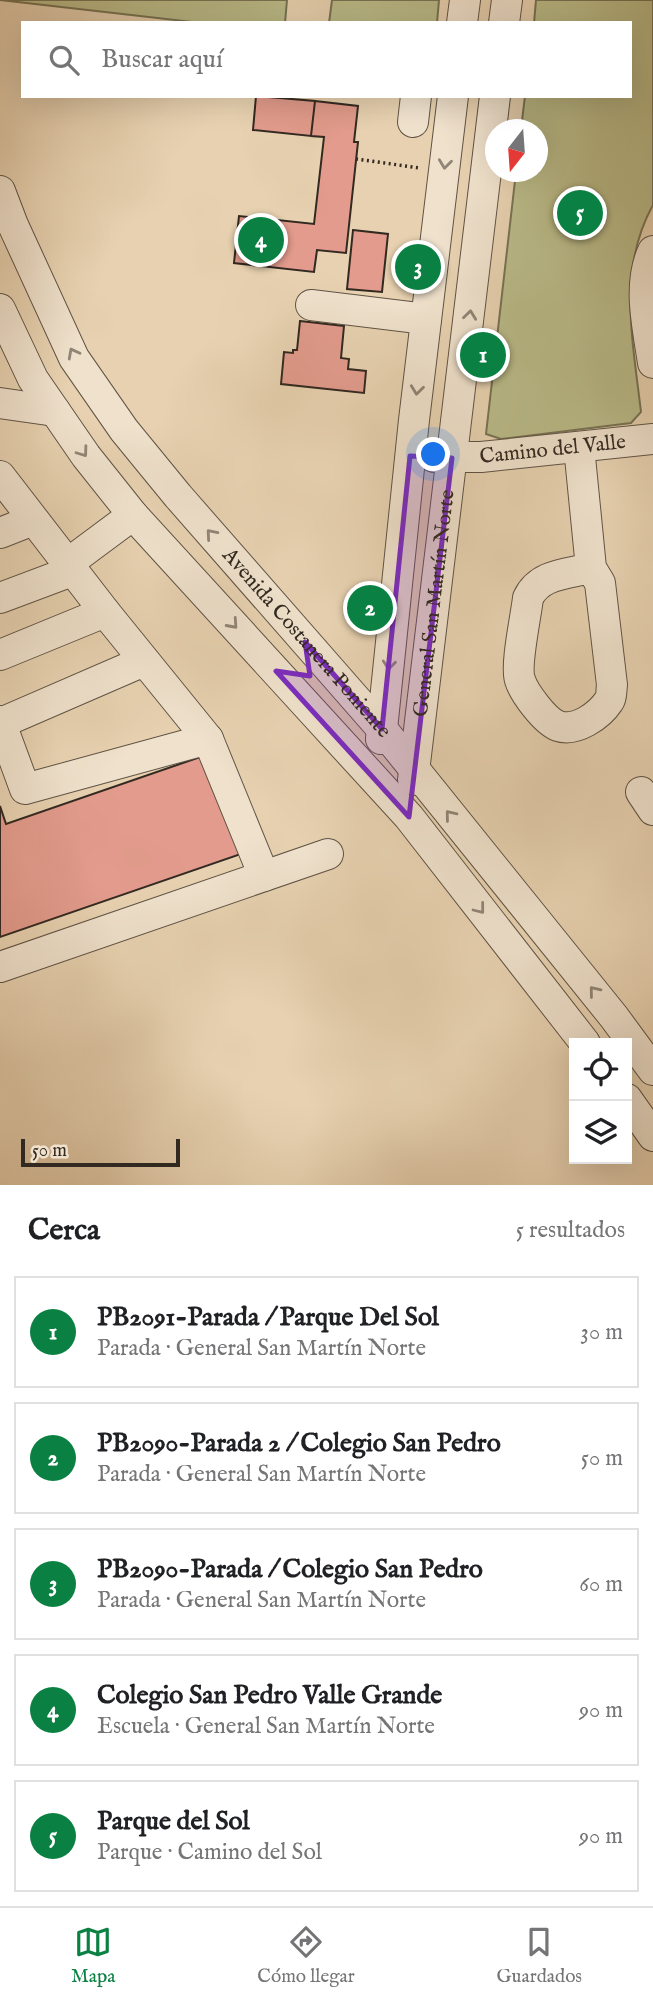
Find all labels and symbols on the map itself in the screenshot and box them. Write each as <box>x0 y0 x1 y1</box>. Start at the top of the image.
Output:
north arrow <box>485 119 548 182</box>
one-way arrow <box>437 158 452 170</box>
pin: 5 <box>557 187 603 239</box>
pin: 4 <box>238 214 284 266</box>
pin: 3 <box>395 241 441 293</box>
one-way arrow <box>462 309 477 321</box>
pin: 1 <box>460 329 506 381</box>
one-way arrow <box>68 348 81 361</box>
one-way arrow <box>410 384 425 396</box>
street label: Camino del Valle <box>478 428 627 471</box>
your location <box>416 437 450 471</box>
one-way arrow <box>75 444 88 457</box>
street label: General San Martín Norte <box>407 488 461 718</box>
one-way arrow <box>206 529 219 542</box>
street label: Avenida Costanera Poniente <box>216 542 397 744</box>
pin: 2 <box>347 582 393 634</box>
one-way arrow <box>224 616 237 629</box>
one-way arrow <box>381 659 396 671</box>
one-way arrow <box>445 811 458 823</box>
one-way arrow <box>472 902 485 914</box>
one-way arrow <box>589 987 602 999</box>
scale bar <box>21 1136 180 1168</box>

